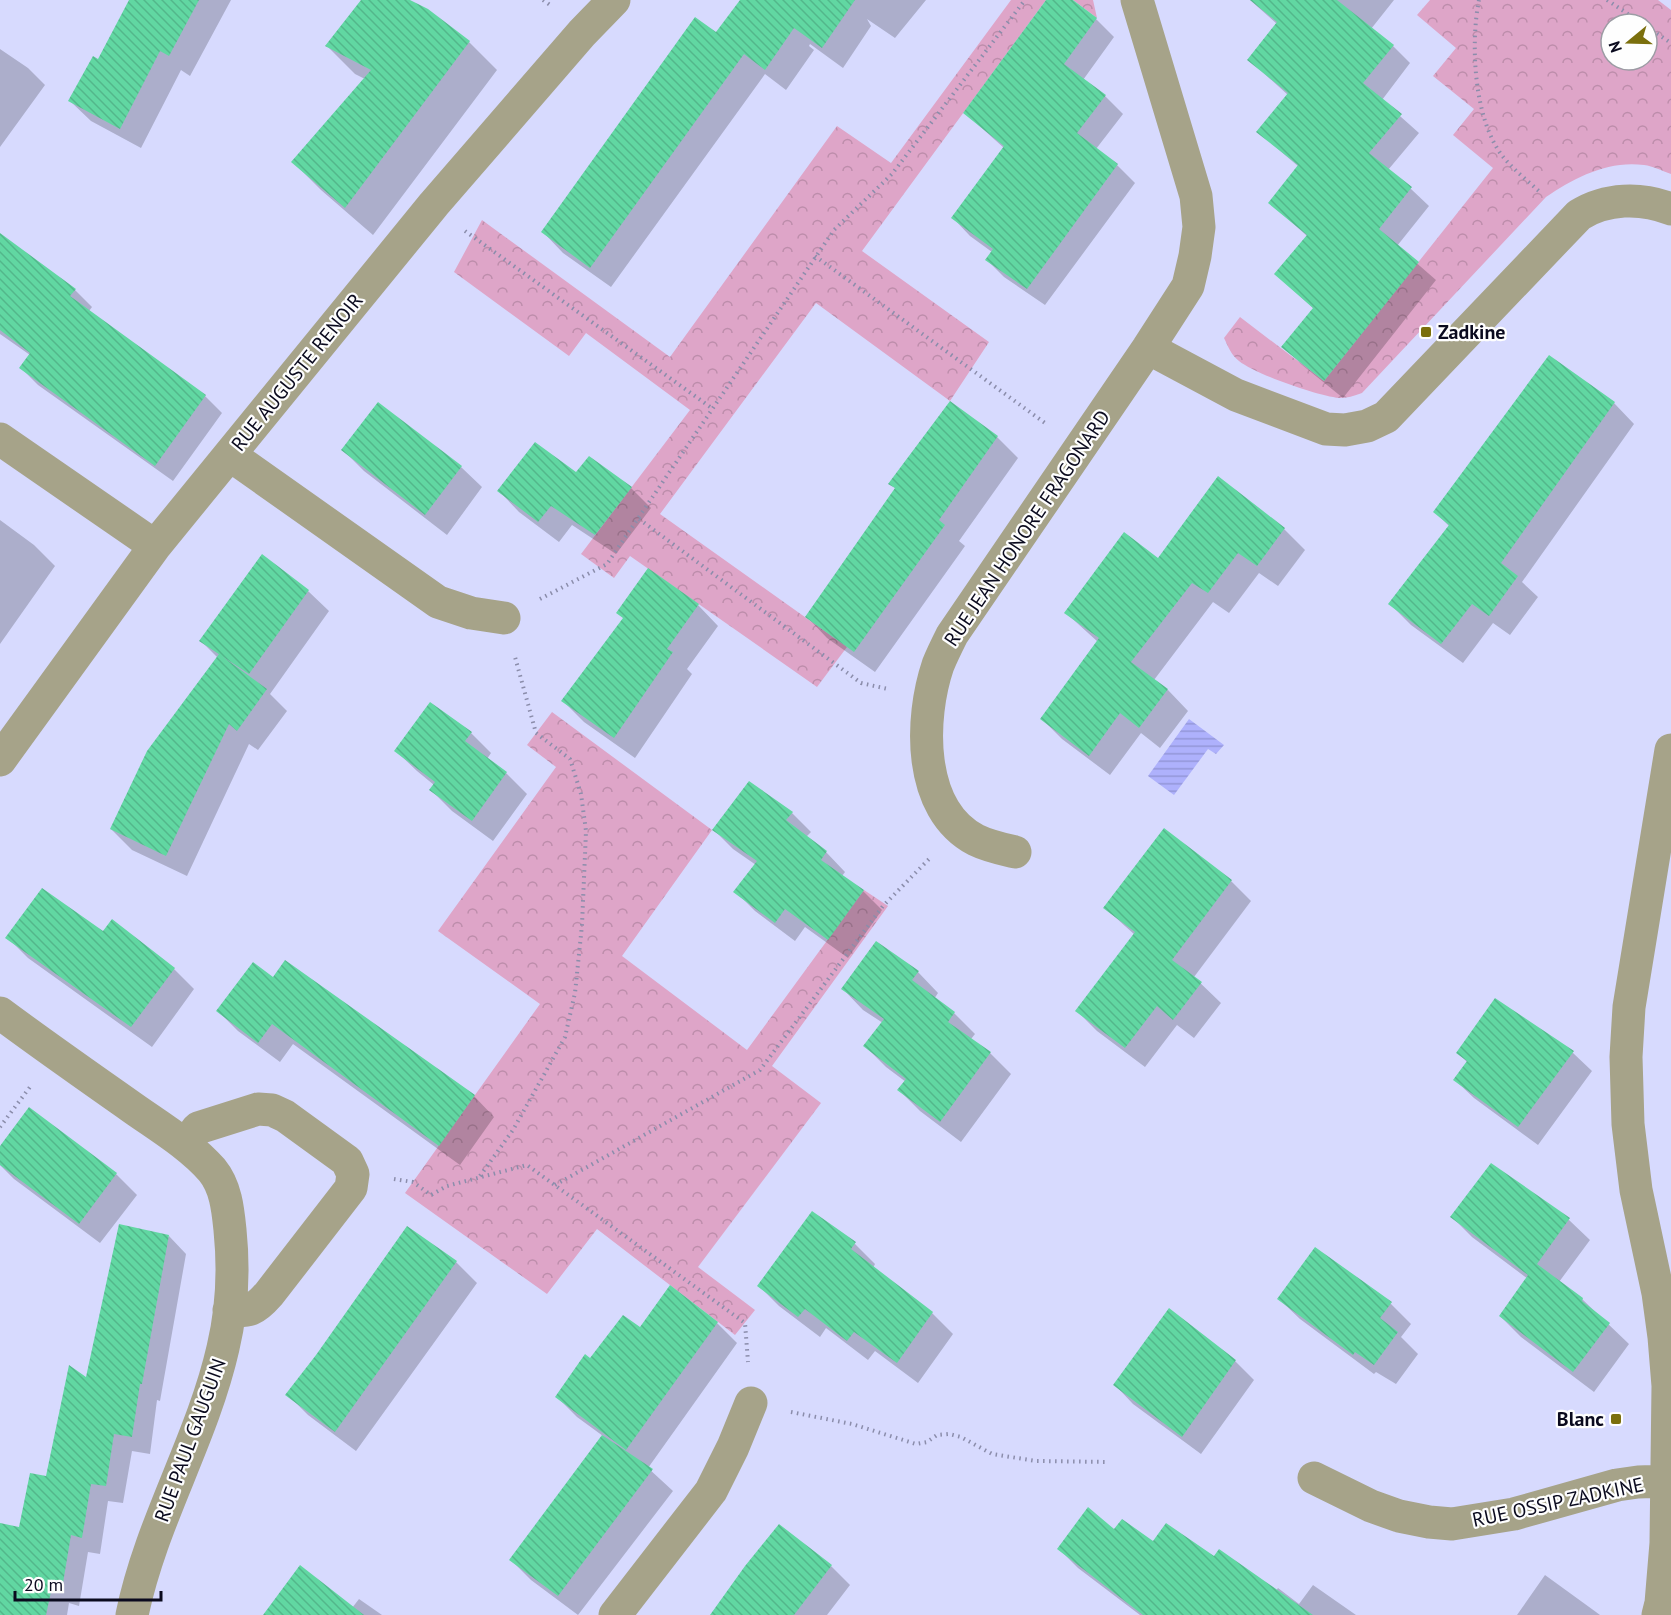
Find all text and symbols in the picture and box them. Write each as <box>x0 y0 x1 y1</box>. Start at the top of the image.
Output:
north arrow <box>1599 12 1659 72</box>
text: N <box>1604 39 1626 55</box>
street label: RUE AUGUSTE RENOIR <box>225 288 369 456</box>
place label: Zadkine <box>1438 319 1506 345</box>
marker: Zadkine <box>1419 325 1433 339</box>
street label: RUE JEAN HONORE FRAGONARD <box>938 405 1116 651</box>
street label: RUE PAUL GAUGUIN <box>148 1355 232 1525</box>
place label: Blanc <box>1557 1406 1604 1432</box>
marker: Blanc <box>1609 1412 1623 1426</box>
street label: RUE OSSIP ZADKINE <box>1470 1471 1646 1533</box>
scale bar <box>15 1564 160 1602</box>
text: 20 m <box>24 1573 63 1596</box>

